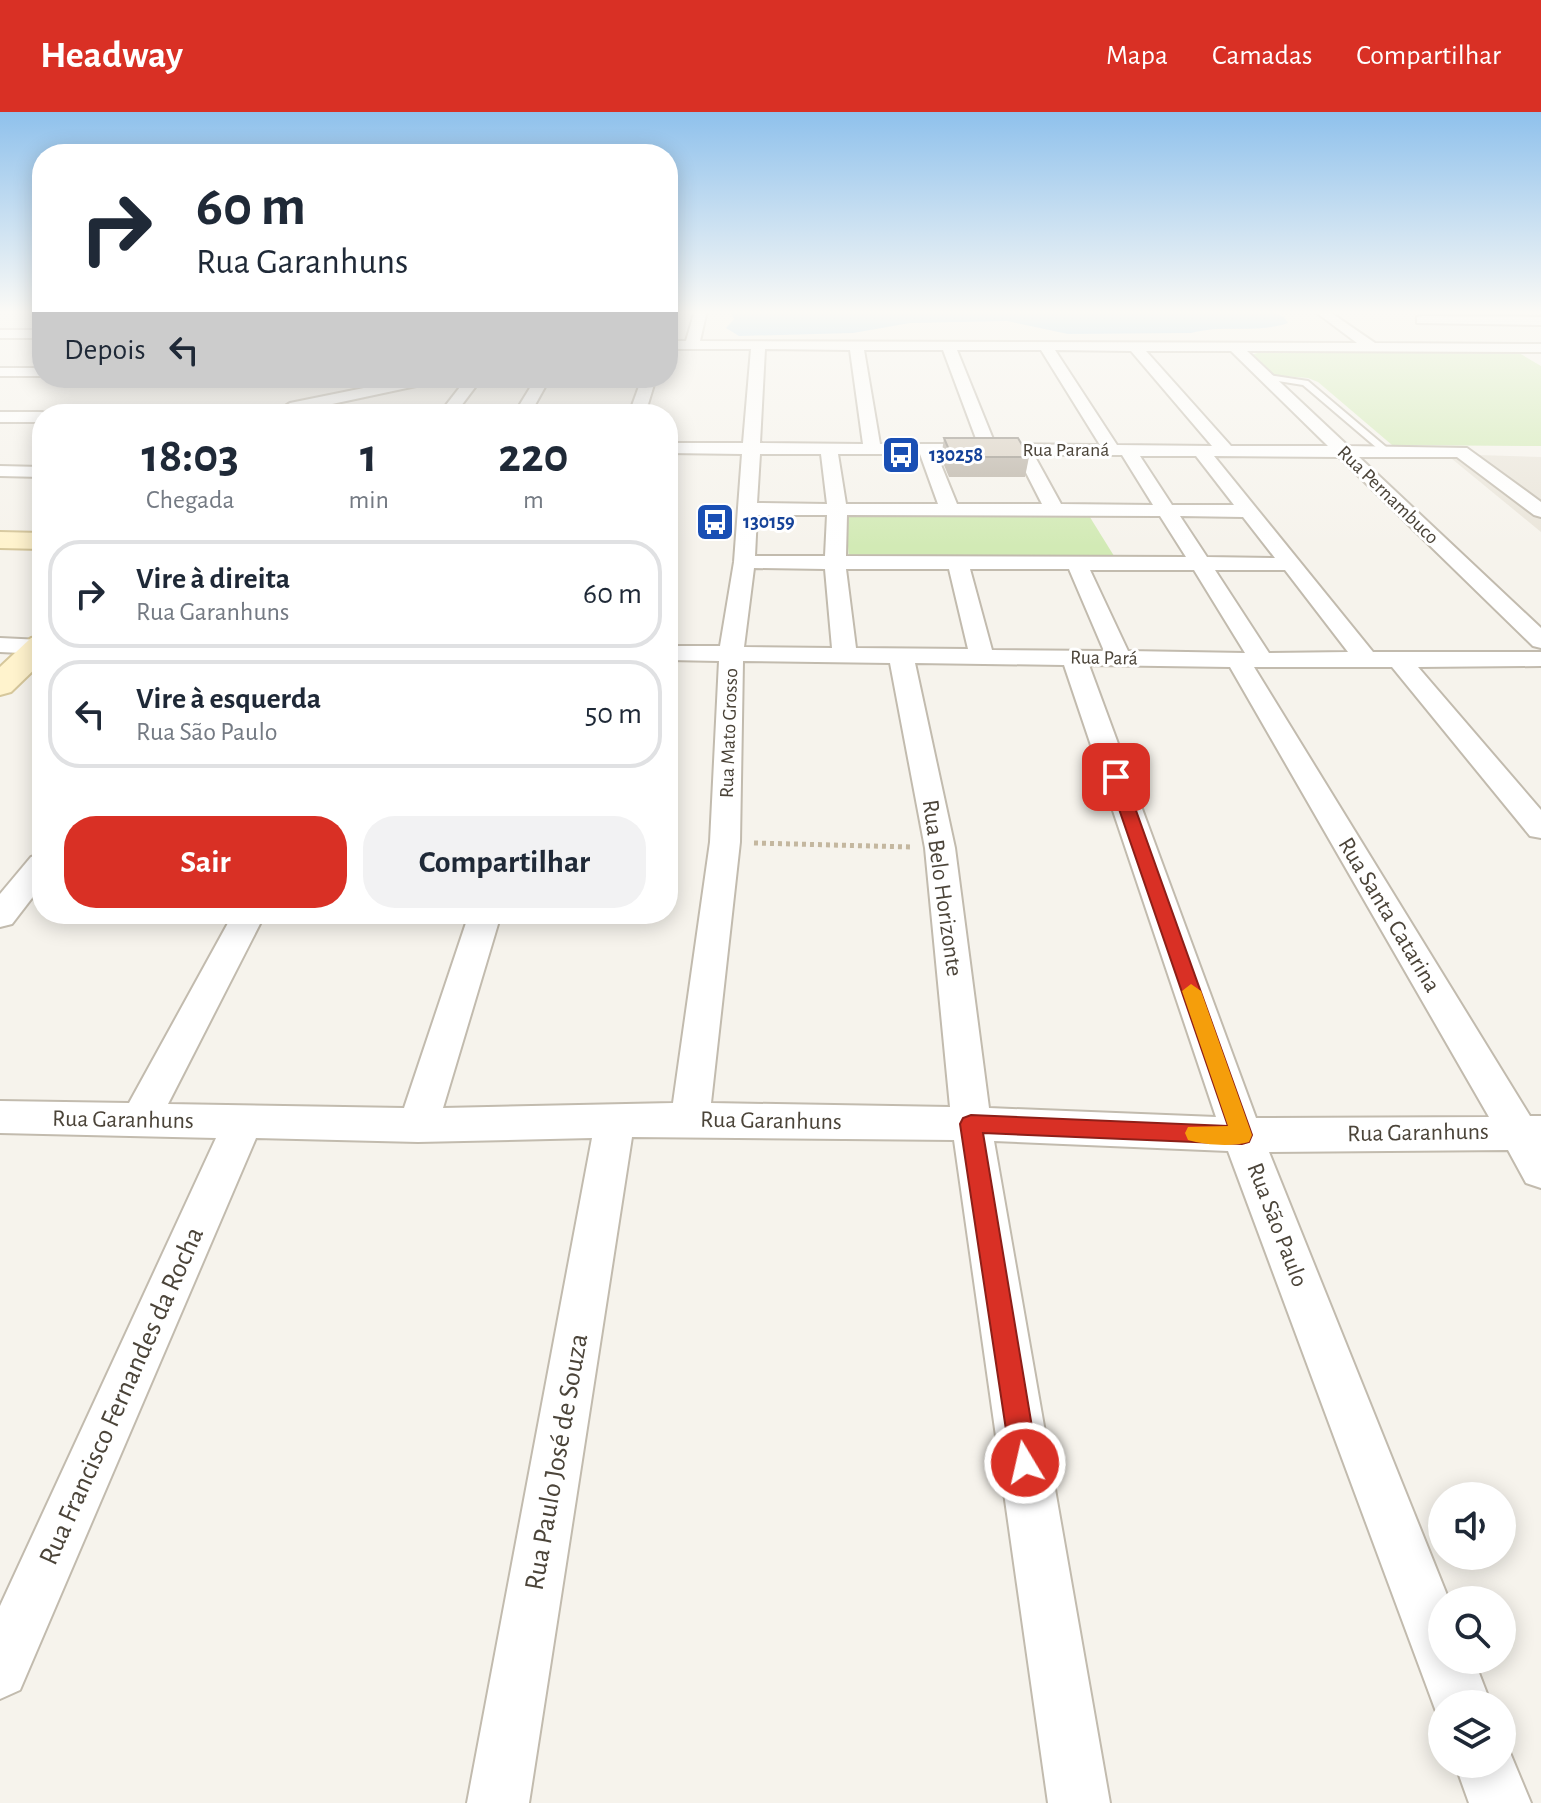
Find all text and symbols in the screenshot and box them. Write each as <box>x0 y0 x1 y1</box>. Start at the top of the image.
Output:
text: Headway <box>40 37 183 75</box>
text: Mapa <box>1106 42 1168 70</box>
text: Camadas <box>1212 42 1312 70</box>
text: Compartilhar <box>1356 42 1501 70</box>
icon: right <box>64 176 168 280</box>
text: 60 m <box>196 179 306 235</box>
text: Rua Garanhuns <box>196 244 408 280</box>
icon: left <box>162 328 206 372</box>
text: Depois <box>64 335 146 365</box>
text: 18:03 <box>141 433 239 481</box>
text: 1 <box>360 433 377 481</box>
text: 220 <box>498 433 569 481</box>
bus stop icon: 130258 <box>880 434 922 476</box>
street label: Rua Paraná <box>1022 440 1110 460</box>
street label: Rua Pernambuco <box>1334 442 1442 548</box>
place label: 130258 <box>929 445 983 465</box>
text: Chegada <box>146 487 234 513</box>
text: min <box>348 487 389 513</box>
text: m <box>523 487 544 513</box>
bus stop icon: 130159 <box>694 501 736 543</box>
place label: 130159 <box>743 512 795 532</box>
text: Vire à direita <box>136 564 290 594</box>
icon: right <box>68 572 112 616</box>
text: 60 m <box>583 579 642 609</box>
text: Rua Garanhuns <box>136 599 289 625</box>
street label: Rua Pará <box>1070 647 1138 669</box>
street label: Rua Mato Grosso <box>717 668 741 798</box>
text: Vire à esquerda <box>136 684 321 714</box>
icon: left <box>68 692 112 736</box>
text: 50 m <box>585 699 642 729</box>
text: Rua São Paulo <box>136 719 278 745</box>
pin <box>1082 743 1150 811</box>
icon: arrive <box>1094 755 1138 799</box>
street label: Rua Belo Horizonte <box>918 798 966 978</box>
button: Sair <box>64 816 347 908</box>
button: Compartilhar <box>363 816 646 908</box>
street label: Rua Santa Catarina <box>1333 833 1445 997</box>
street label: Rua Garanhuns <box>52 1107 194 1133</box>
street label: Rua Garanhuns <box>700 1108 842 1134</box>
street label: Rua Garanhuns <box>1347 1120 1489 1146</box>
street label: Rua São Paulo <box>1242 1160 1312 1290</box>
street label: Rua Francisco Fernandes da Rocha <box>35 1223 209 1569</box>
street label: Rua Paulo José de Souza <box>521 1331 593 1593</box>
position arrow <box>983 1421 1067 1505</box>
map controls <box>1428 1482 1516 1778</box>
button: sound <box>1428 1482 1516 1570</box>
button: search <box>1428 1586 1516 1674</box>
button: layers <box>1428 1690 1516 1778</box>

